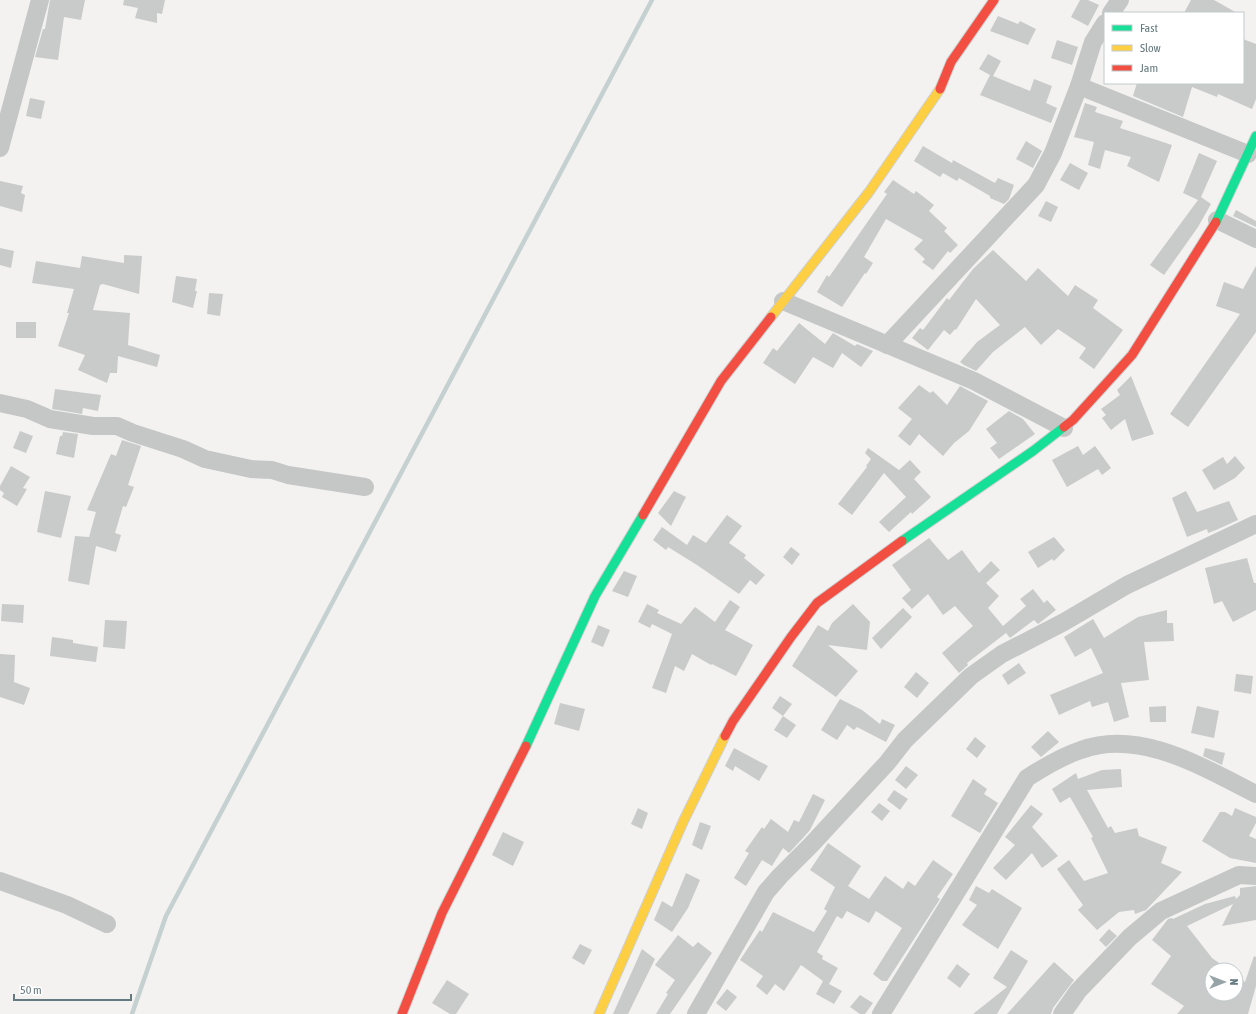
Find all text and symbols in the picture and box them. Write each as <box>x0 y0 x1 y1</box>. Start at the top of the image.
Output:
legend <box>1104 12 1244 84</box>
text: Fast <box>1140 21 1158 35</box>
text: Slow <box>1140 41 1161 55</box>
text: Jam <box>1140 61 1158 75</box>
north arrow <box>1204 962 1244 1002</box>
scale bar <box>14 976 131 1002</box>
text: N <box>1228 979 1240 985</box>
text: 50 m <box>20 983 42 997</box>

